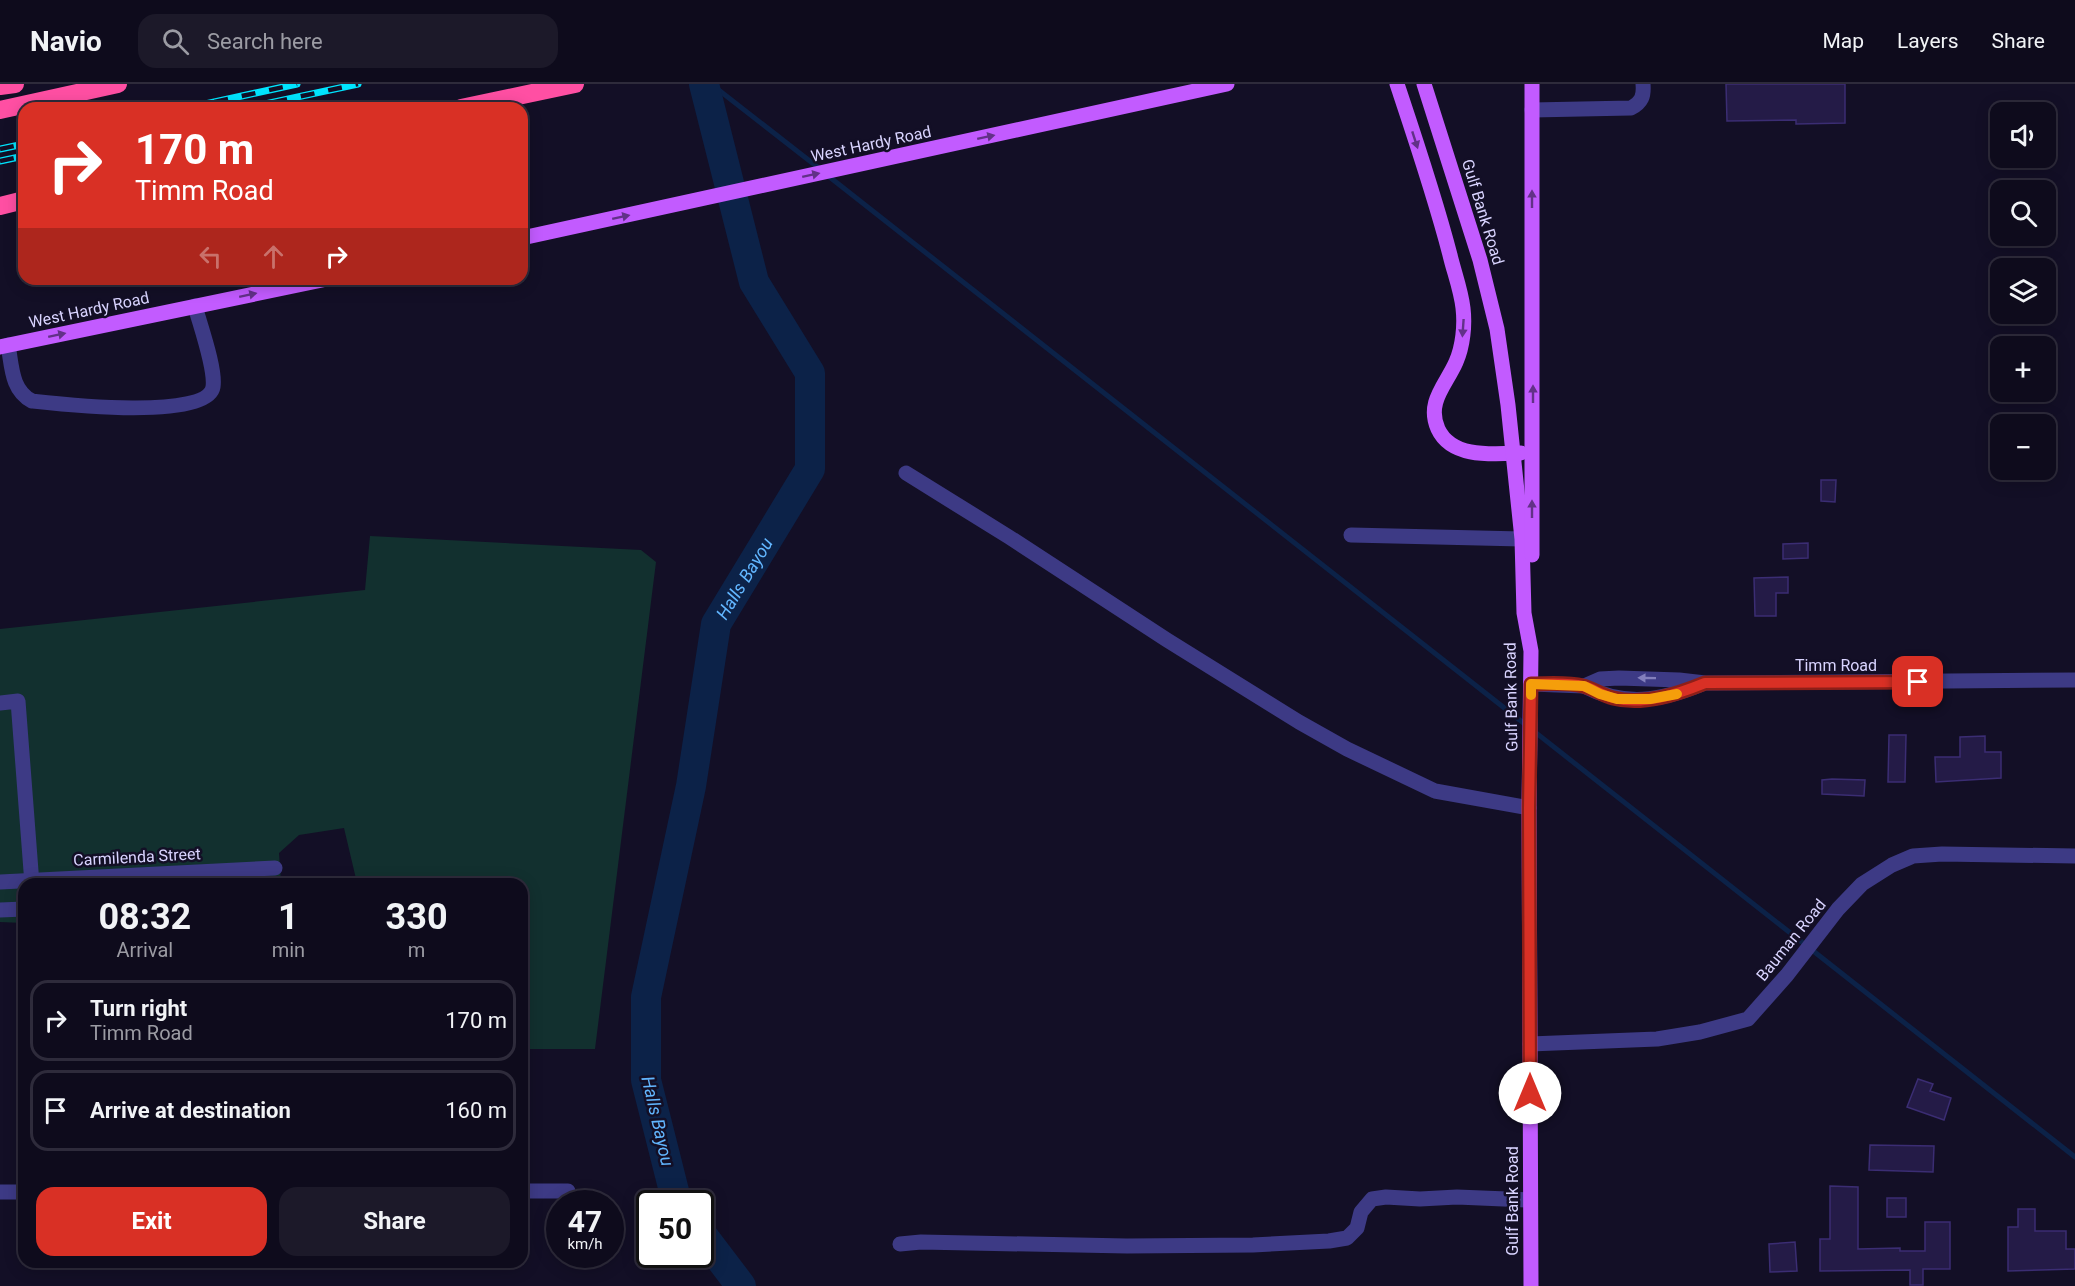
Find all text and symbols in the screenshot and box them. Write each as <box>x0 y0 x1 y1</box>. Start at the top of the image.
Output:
search box <box>138 14 558 68</box>
text: Navio <box>30 25 102 58</box>
icon: search <box>159 25 192 58</box>
text: Search here <box>207 29 323 54</box>
text: Map <box>1822 29 1864 53</box>
text: Layers <box>1897 29 1958 53</box>
text: Share <box>1991 29 2045 53</box>
map controls <box>1990 102 2056 480</box>
button: sound <box>1990 102 2056 168</box>
street label: West Hardy Road <box>809 122 933 166</box>
text: 170 m <box>135 125 254 174</box>
icon: right <box>36 126 114 204</box>
one-way arrow <box>1411 131 1421 149</box>
one-way arrow <box>976 132 995 141</box>
street label: Gulf Bank Road <box>1458 157 1508 267</box>
one-way arrow <box>802 170 820 180</box>
text: Timm Road <box>135 175 274 207</box>
button: search <box>1990 180 2056 246</box>
one-way arrow <box>1527 189 1537 208</box>
one-way arrow <box>611 212 630 222</box>
icon: left <box>194 240 227 273</box>
icon: ahead <box>257 240 290 273</box>
icon: right <box>320 240 353 273</box>
button: layers <box>1990 258 2056 324</box>
street label: West Hardy Road <box>27 288 151 332</box>
one-way arrow <box>239 290 258 299</box>
one-way arrow <box>1458 318 1467 337</box>
one-way arrow <box>48 330 67 339</box>
button: + <box>1990 336 2056 402</box>
one-way arrow <box>1528 384 1538 403</box>
button: − <box>1990 414 2056 480</box>
one-way arrow <box>1527 499 1537 518</box>
water label: Halls Bayou <box>711 533 777 623</box>
street label: Gulf Bank Road <box>1501 642 1521 752</box>
street label: Timm Road <box>1795 656 1877 675</box>
pin <box>1892 656 1943 707</box>
icon: arrive <box>1901 665 1934 698</box>
one-way arrow <box>1637 673 1656 683</box>
street label: Carmilenda Street <box>73 844 201 870</box>
street label: Bauman Road <box>1752 895 1830 985</box>
text: 08:32 <box>98 896 191 938</box>
text: 1 <box>278 896 299 938</box>
text: 330 <box>386 896 448 938</box>
text: Arrival <box>116 938 173 962</box>
text: min <box>272 938 305 962</box>
text: m <box>408 938 425 962</box>
text: Turn right <box>90 996 187 1021</box>
icon: right <box>39 1004 72 1037</box>
text: 170 m <box>445 1008 507 1033</box>
text: Timm Road <box>90 1021 193 1045</box>
position arrow <box>1498 1061 1562 1125</box>
water label: Halls Bayou <box>637 1074 679 1168</box>
icon: arrive <box>39 1094 72 1127</box>
text: Arrive at destination <box>90 1098 291 1123</box>
text: 160 m <box>445 1098 507 1123</box>
street label: Gulf Bank Road <box>1503 1146 1522 1256</box>
button: Exit <box>36 1187 267 1256</box>
button: Share <box>279 1187 510 1256</box>
speed limit sign: 50 <box>636 1190 714 1268</box>
text: 47 <box>568 1204 602 1239</box>
text: km/h <box>567 1235 603 1253</box>

